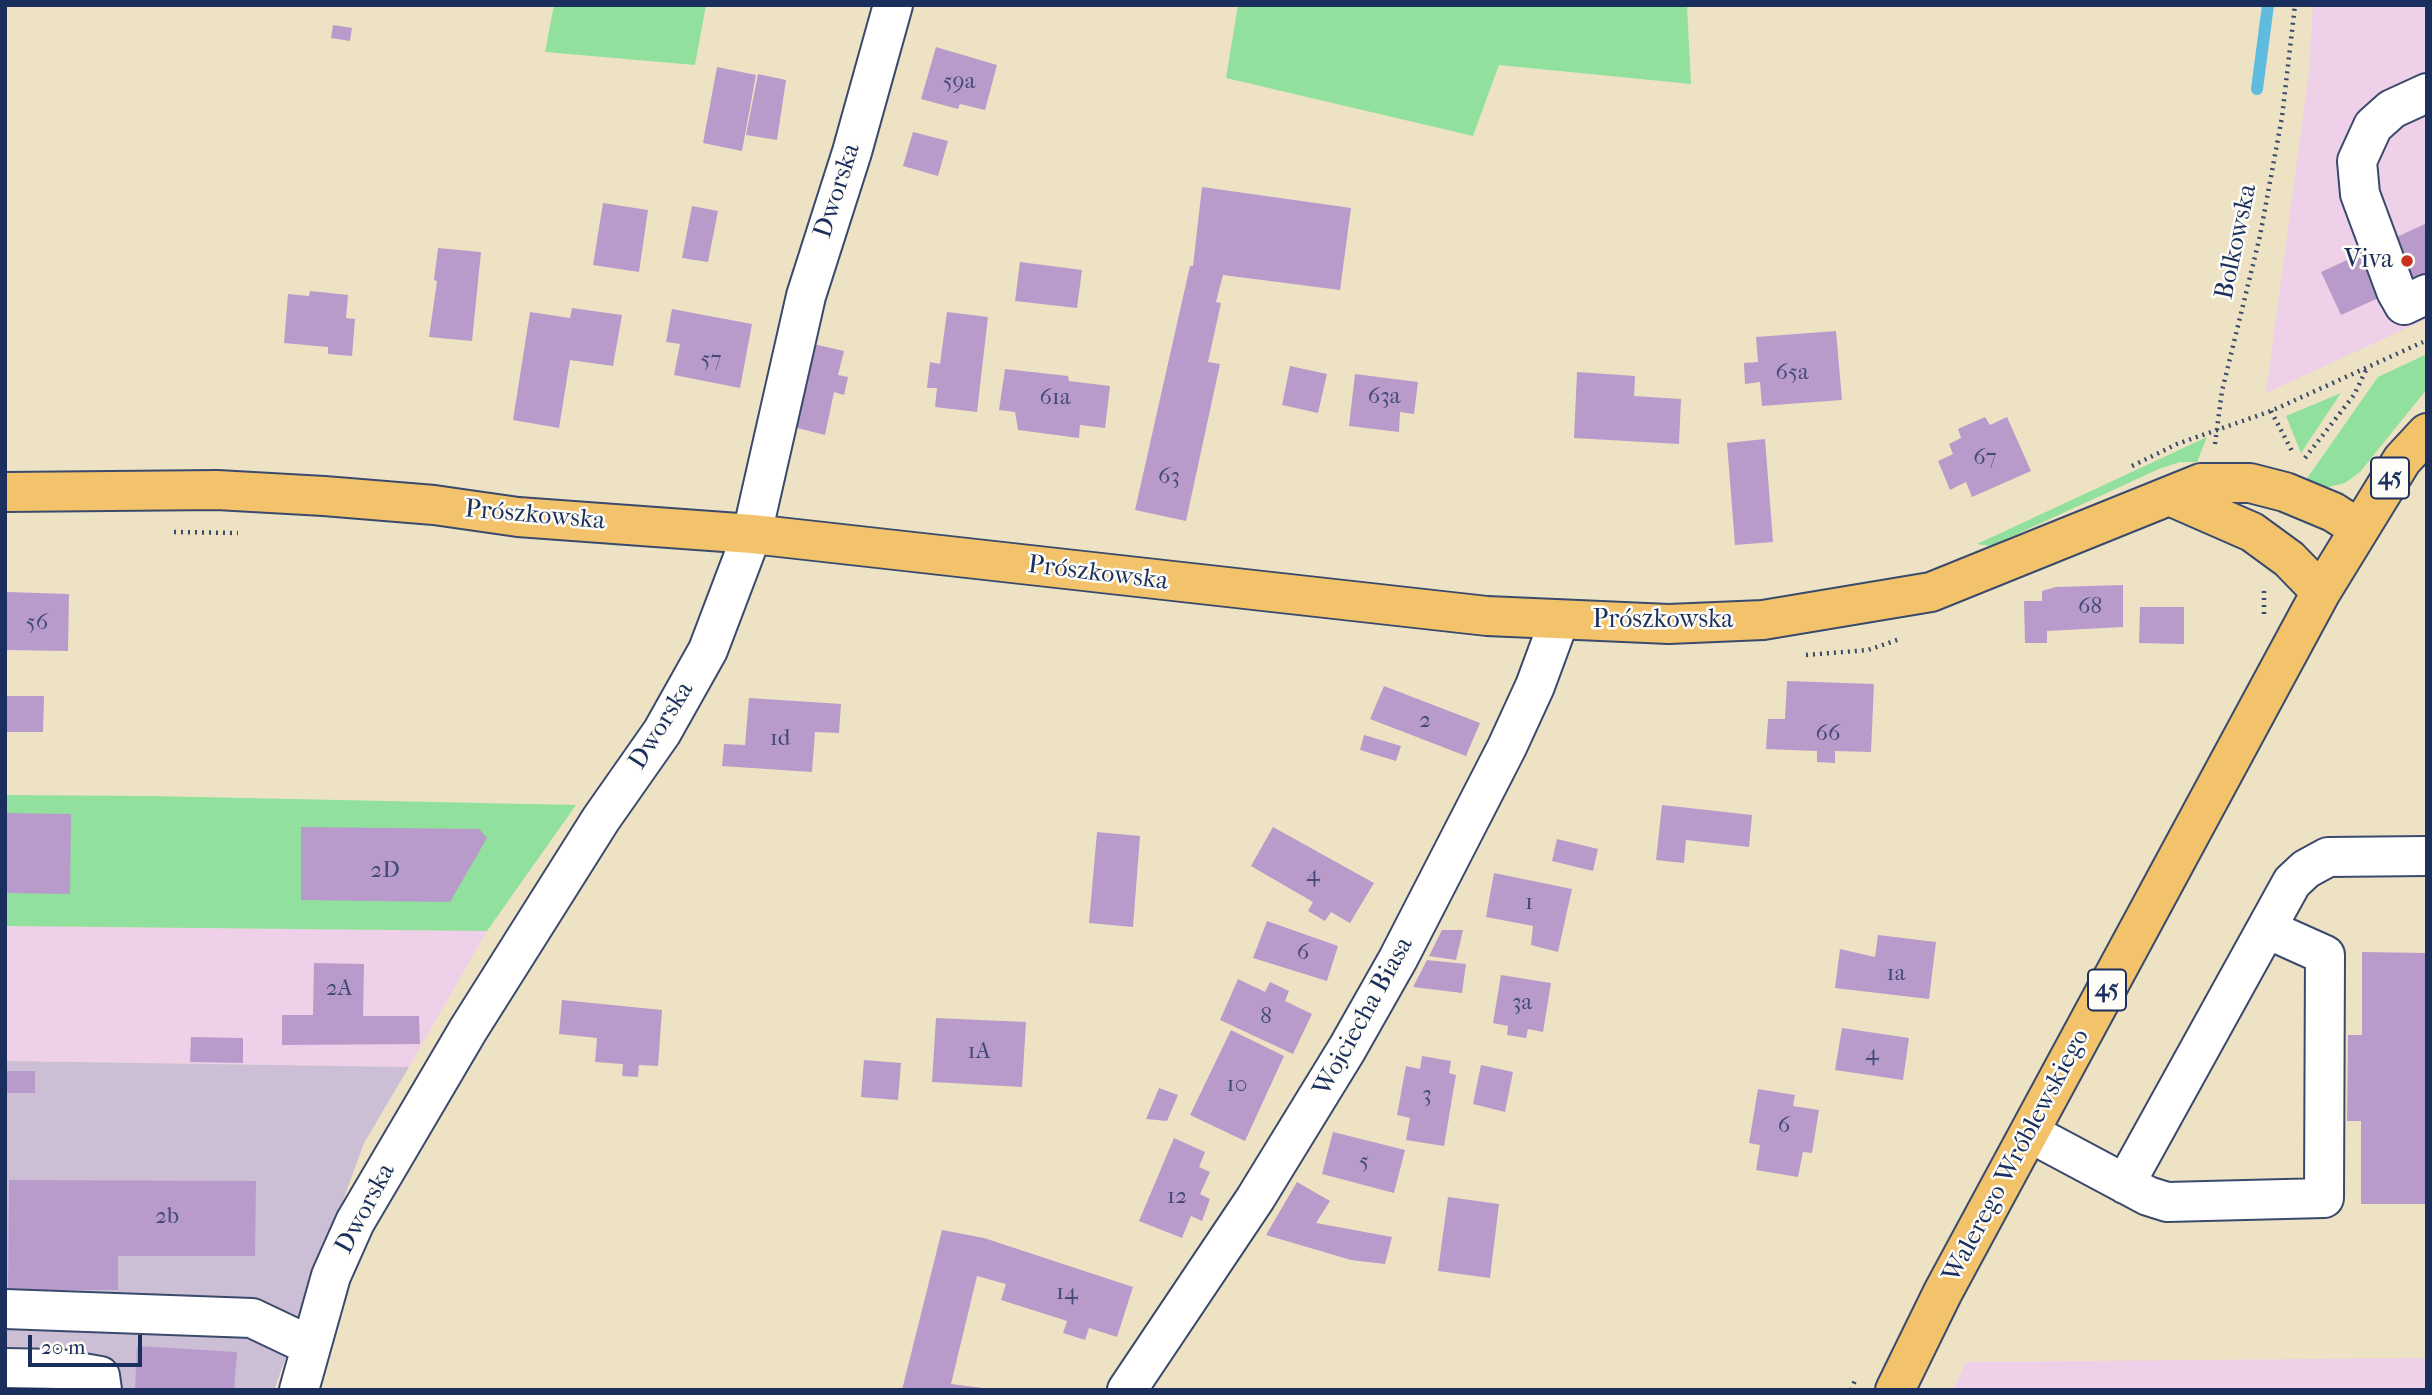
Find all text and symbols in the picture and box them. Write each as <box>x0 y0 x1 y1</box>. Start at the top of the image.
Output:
house number: 59a <box>943 68 975 96</box>
street label: Dworska <box>808 140 868 242</box>
street label: Bolkowska <box>2210 182 2264 302</box>
place label: Viva <box>2344 245 2393 277</box>
marker: Viva <box>2399 253 2415 269</box>
house number: 57 <box>700 346 722 374</box>
house number: 65a <box>1775 359 1809 387</box>
house number: 63a <box>1368 383 1400 411</box>
house number: 61a <box>1039 384 1071 412</box>
house number: 67 <box>1973 444 1997 472</box>
road number: 45 <box>2371 458 2409 499</box>
house number: 63 <box>1158 463 1180 491</box>
street label: Prószkowska <box>464 494 606 538</box>
street label: Prószkowska <box>1026 550 1170 598</box>
house number: 68 <box>2078 593 2102 621</box>
street label: Prószkowska <box>1593 605 1733 637</box>
house number: 56 <box>26 609 48 637</box>
street label: Dworska <box>623 676 701 776</box>
house number: 2 <box>1419 707 1431 735</box>
house number: 66 <box>1816 720 1840 748</box>
house number: 1d <box>770 725 790 753</box>
house number: 2D <box>370 857 400 885</box>
house number: 4 <box>1306 861 1320 889</box>
house number: 1 <box>1525 889 1533 917</box>
street label: Wojciecha Biasa <box>1307 932 1421 1102</box>
house number: 6 <box>1297 939 1309 967</box>
house number: 1a <box>1887 960 1905 988</box>
road number: 45 <box>2088 970 2126 1010</box>
house number: 2A <box>326 975 352 1003</box>
house number: 3a <box>1512 989 1532 1017</box>
house number: 8 <box>1260 1003 1272 1031</box>
street label: Walerego Wróblewskiego <box>1937 1024 2097 1288</box>
house number: 1A <box>967 1038 991 1066</box>
house number: 4 <box>1865 1040 1879 1068</box>
house number: 10 <box>1227 1071 1247 1099</box>
house number: 3 <box>1422 1081 1432 1109</box>
house number: 6 <box>1778 1112 1790 1140</box>
house number: 5 <box>1359 1148 1369 1176</box>
street label: Dworska <box>329 1159 403 1259</box>
house number: 12 <box>1167 1183 1187 1211</box>
house number: 2b <box>155 1203 179 1231</box>
house number: 14 <box>1056 1279 1078 1307</box>
scale bar <box>32 1322 145 1366</box>
text: 20 m <box>41 1335 85 1359</box>

